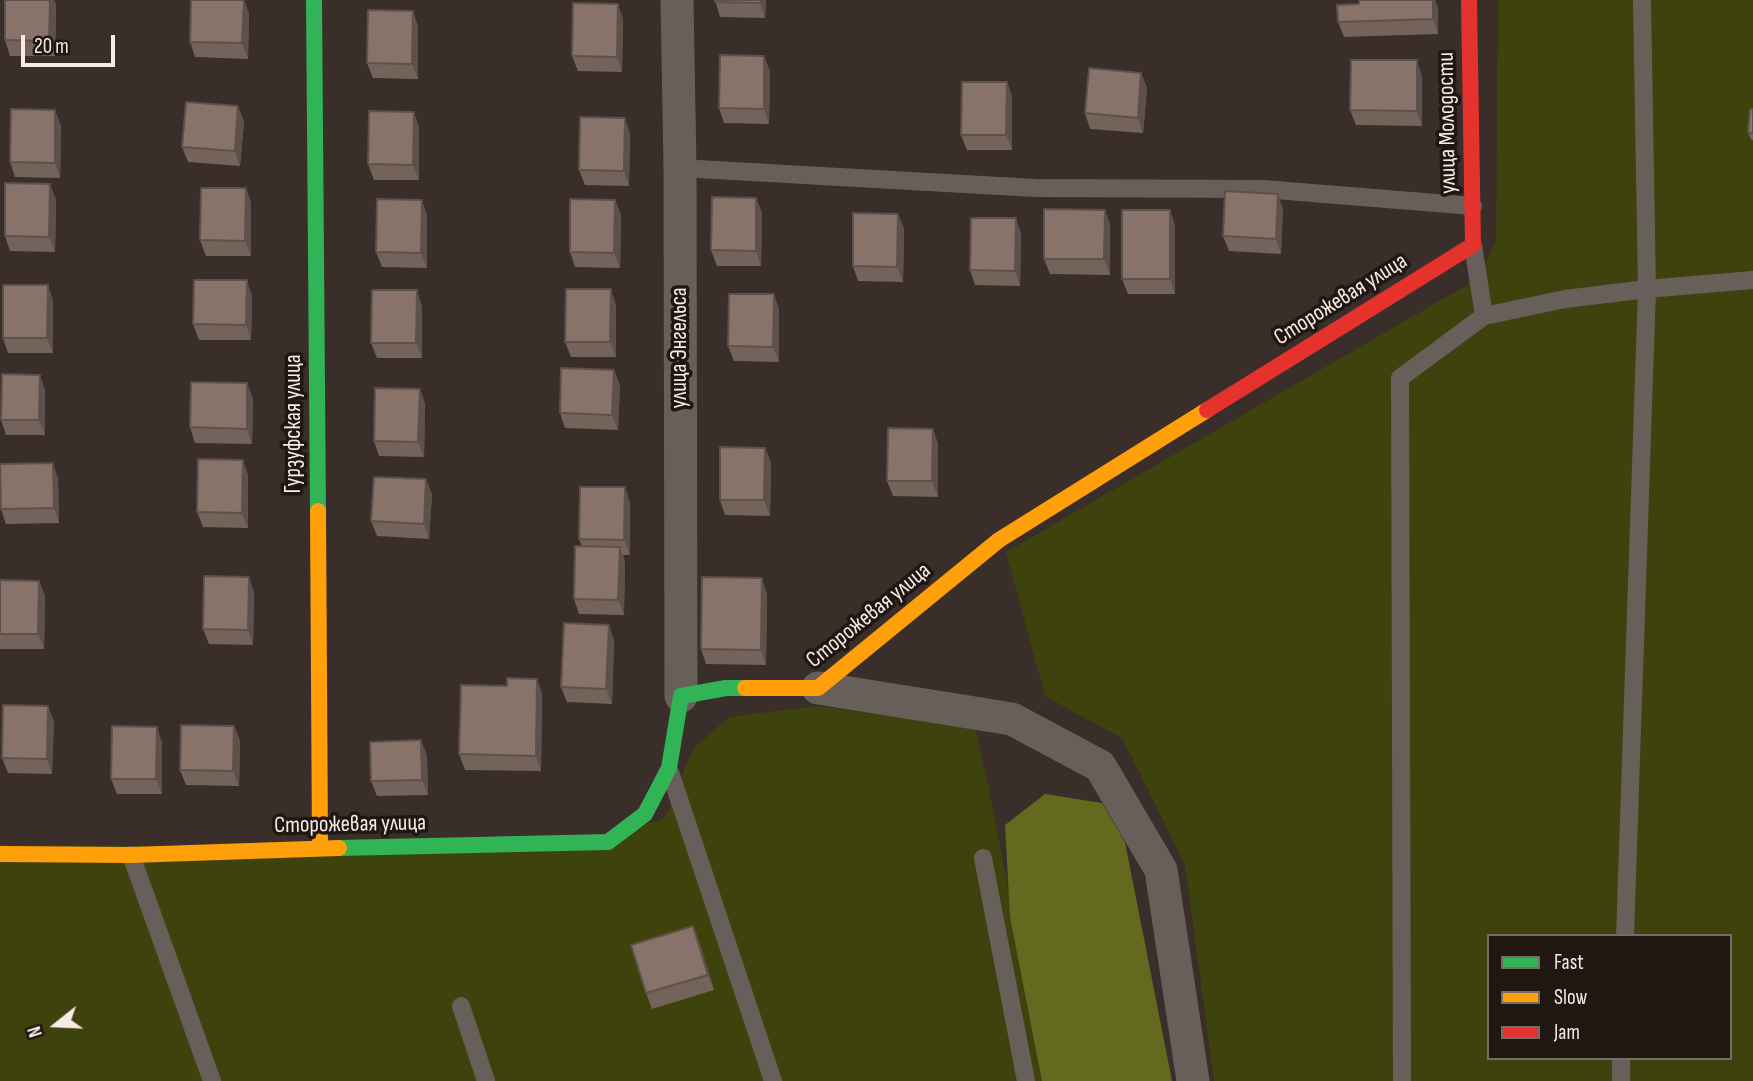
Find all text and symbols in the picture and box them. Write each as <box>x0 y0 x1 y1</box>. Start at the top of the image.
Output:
scale bar <box>24 21 119 65</box>
text: 20 m <box>34 34 69 59</box>
street label: улица Молодости <box>1433 52 1463 194</box>
street label: Сторожевая улица <box>1269 248 1413 352</box>
street label: улица Энгельса <box>666 287 694 409</box>
street label: Гурзуфская улица <box>280 354 308 494</box>
street label: Сторожевая улица <box>801 557 937 675</box>
street label: Сторожевая улица <box>274 810 426 840</box>
legend <box>1487 934 1732 1060</box>
text: Fast <box>1554 950 1584 975</box>
text: Slow <box>1554 985 1587 1010</box>
north arrow <box>21 990 91 1060</box>
text: Jam <box>1554 1020 1580 1045</box>
text: N <box>23 1023 48 1040</box>

